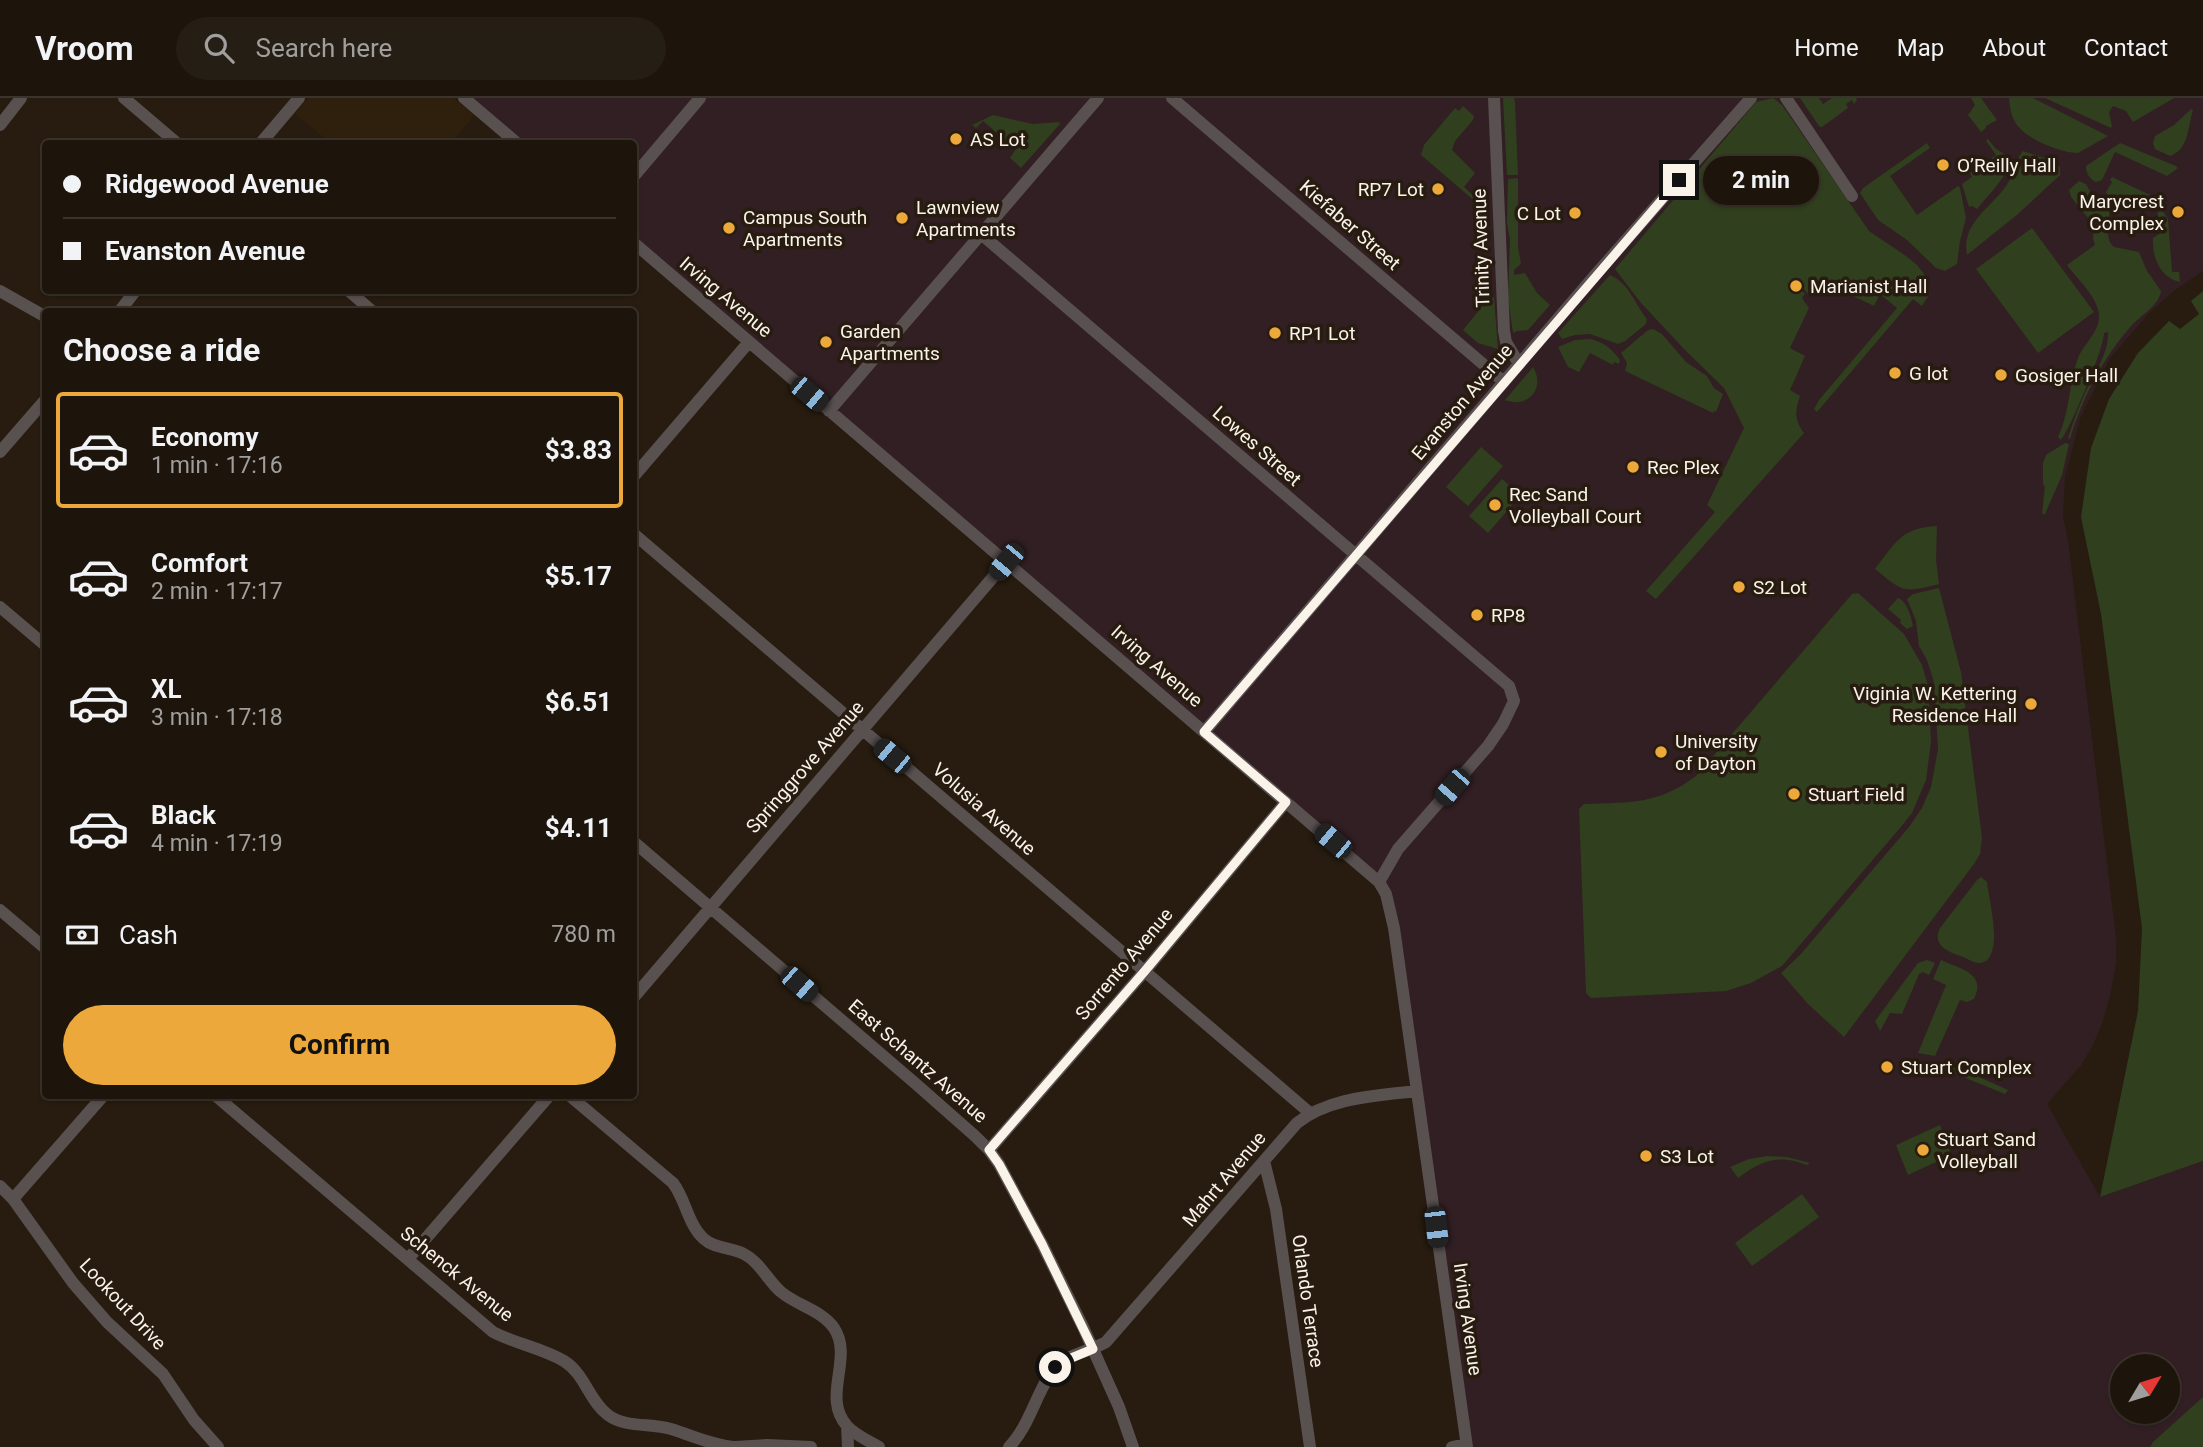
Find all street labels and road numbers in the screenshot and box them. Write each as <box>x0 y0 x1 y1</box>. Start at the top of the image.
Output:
street label: Kiefaber Street <box>1295 175 1405 275</box>
street label: Trinity Avenue <box>1467 188 1495 308</box>
street label: Irving Avenue <box>675 252 777 342</box>
street label: Evanston Avenue <box>1407 339 1517 465</box>
street label: Lowes Street <box>1208 401 1306 491</box>
street label: Irving Avenue <box>1107 620 1207 712</box>
street label: Springgrove Avenue <box>741 696 869 838</box>
street label: Volusia Avenue <box>928 758 1040 860</box>
street label: Sorrento Avenue <box>1070 903 1178 1025</box>
street label: East Schantz Avenue <box>844 994 992 1128</box>
street label: Mahrt Avenue <box>1177 1127 1271 1231</box>
street label: Schenck Avenue <box>396 1221 518 1327</box>
street label: Orlando Terrace <box>1287 1233 1329 1369</box>
street label: Lookout Drive <box>75 1254 171 1354</box>
street label: Irving Avenue <box>1449 1261 1487 1377</box>

